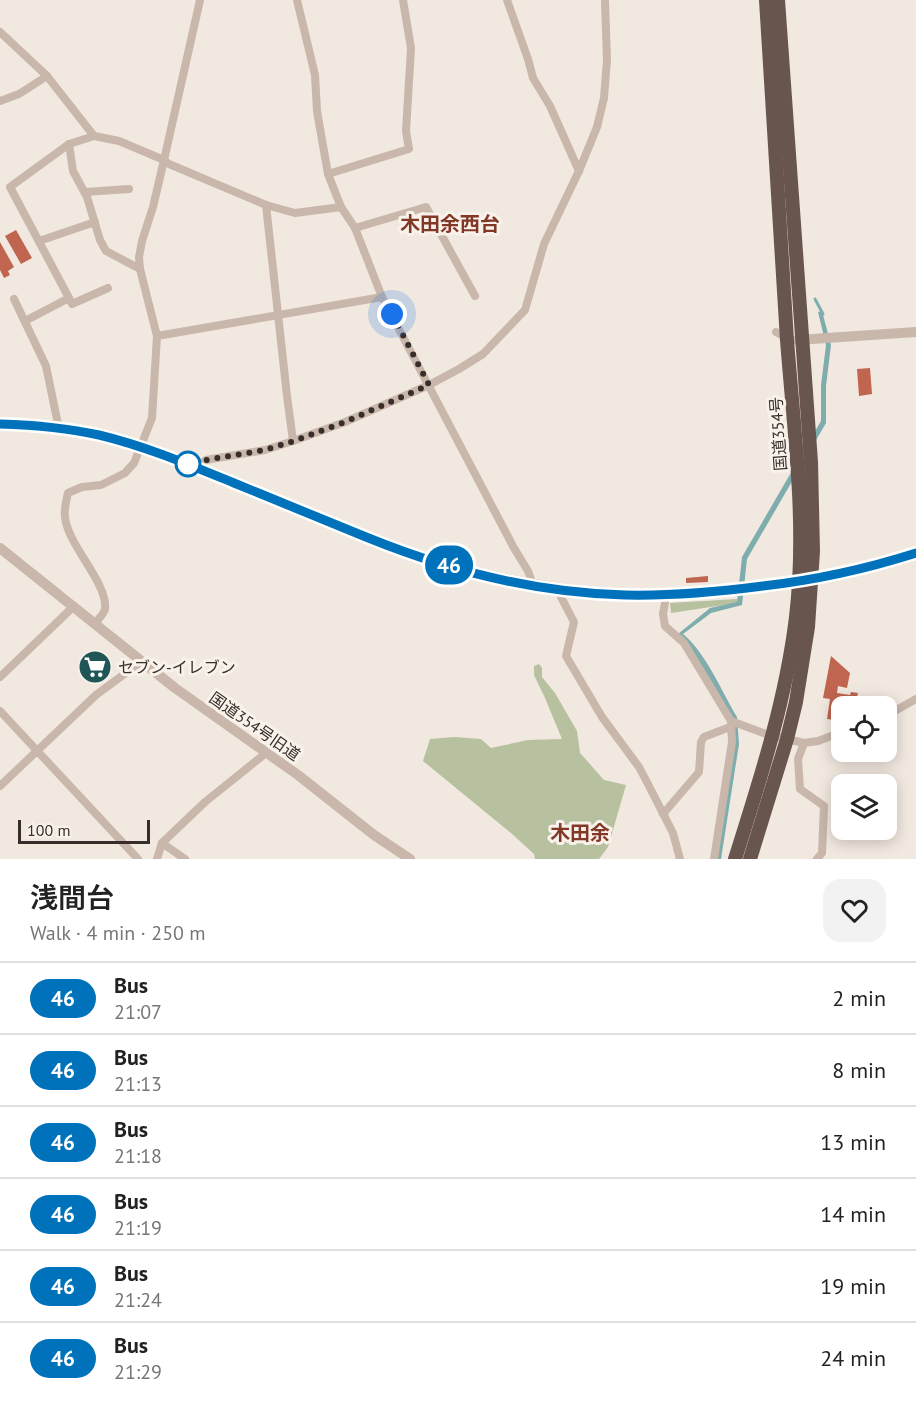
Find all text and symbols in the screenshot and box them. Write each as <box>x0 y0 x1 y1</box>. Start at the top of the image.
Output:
district label: 木田余西台 <box>400 211 500 237</box>
your location <box>377 299 407 329</box>
street label: 国道354号 <box>765 396 791 472</box>
unlabelled marker <box>175 451 201 477</box>
line badge: 46 <box>422 546 476 584</box>
text: 46 <box>437 552 461 579</box>
supermarket icon: セブン-イレブン <box>77 649 113 685</box>
place label: セブン-イレブン <box>118 657 236 677</box>
street label: 国道354号旧道 <box>206 687 304 765</box>
map controls <box>831 696 897 840</box>
button: locate <box>831 696 897 762</box>
button: layers <box>831 774 897 840</box>
scale bar <box>18 817 150 844</box>
text: 100 m <box>27 820 70 840</box>
district label: 木田余 <box>550 820 610 846</box>
text: 浅間台 <box>30 879 114 916</box>
button: heart <box>823 879 886 942</box>
text: Walk · 4 min · 250 m <box>30 920 206 946</box>
text: Bus <box>114 971 148 999</box>
text: 2 min <box>832 984 886 1012</box>
text: 46 <box>51 985 75 1012</box>
text: 21:07 <box>114 999 162 1025</box>
text: Bus <box>114 1043 148 1071</box>
text: 8 min <box>832 1056 886 1084</box>
text: 46 <box>51 1057 75 1084</box>
text: 21:13 <box>114 1071 162 1097</box>
text: Bus <box>114 1115 148 1143</box>
text: 13 min <box>820 1128 886 1156</box>
text: 46 <box>51 1129 75 1156</box>
text: 21:18 <box>114 1143 162 1169</box>
text: Bus <box>114 1187 148 1215</box>
text: 14 min <box>820 1200 886 1228</box>
text: 46 <box>51 1201 75 1228</box>
text: 21:19 <box>114 1215 162 1241</box>
text: Bus <box>114 1259 148 1287</box>
text: 19 min <box>820 1272 886 1300</box>
text: 46 <box>51 1273 75 1300</box>
text: 21:24 <box>114 1287 162 1313</box>
text: Bus <box>114 1331 148 1359</box>
text: 24 min <box>820 1344 886 1372</box>
text: 46 <box>51 1345 75 1372</box>
text: 21:29 <box>114 1359 162 1385</box>

